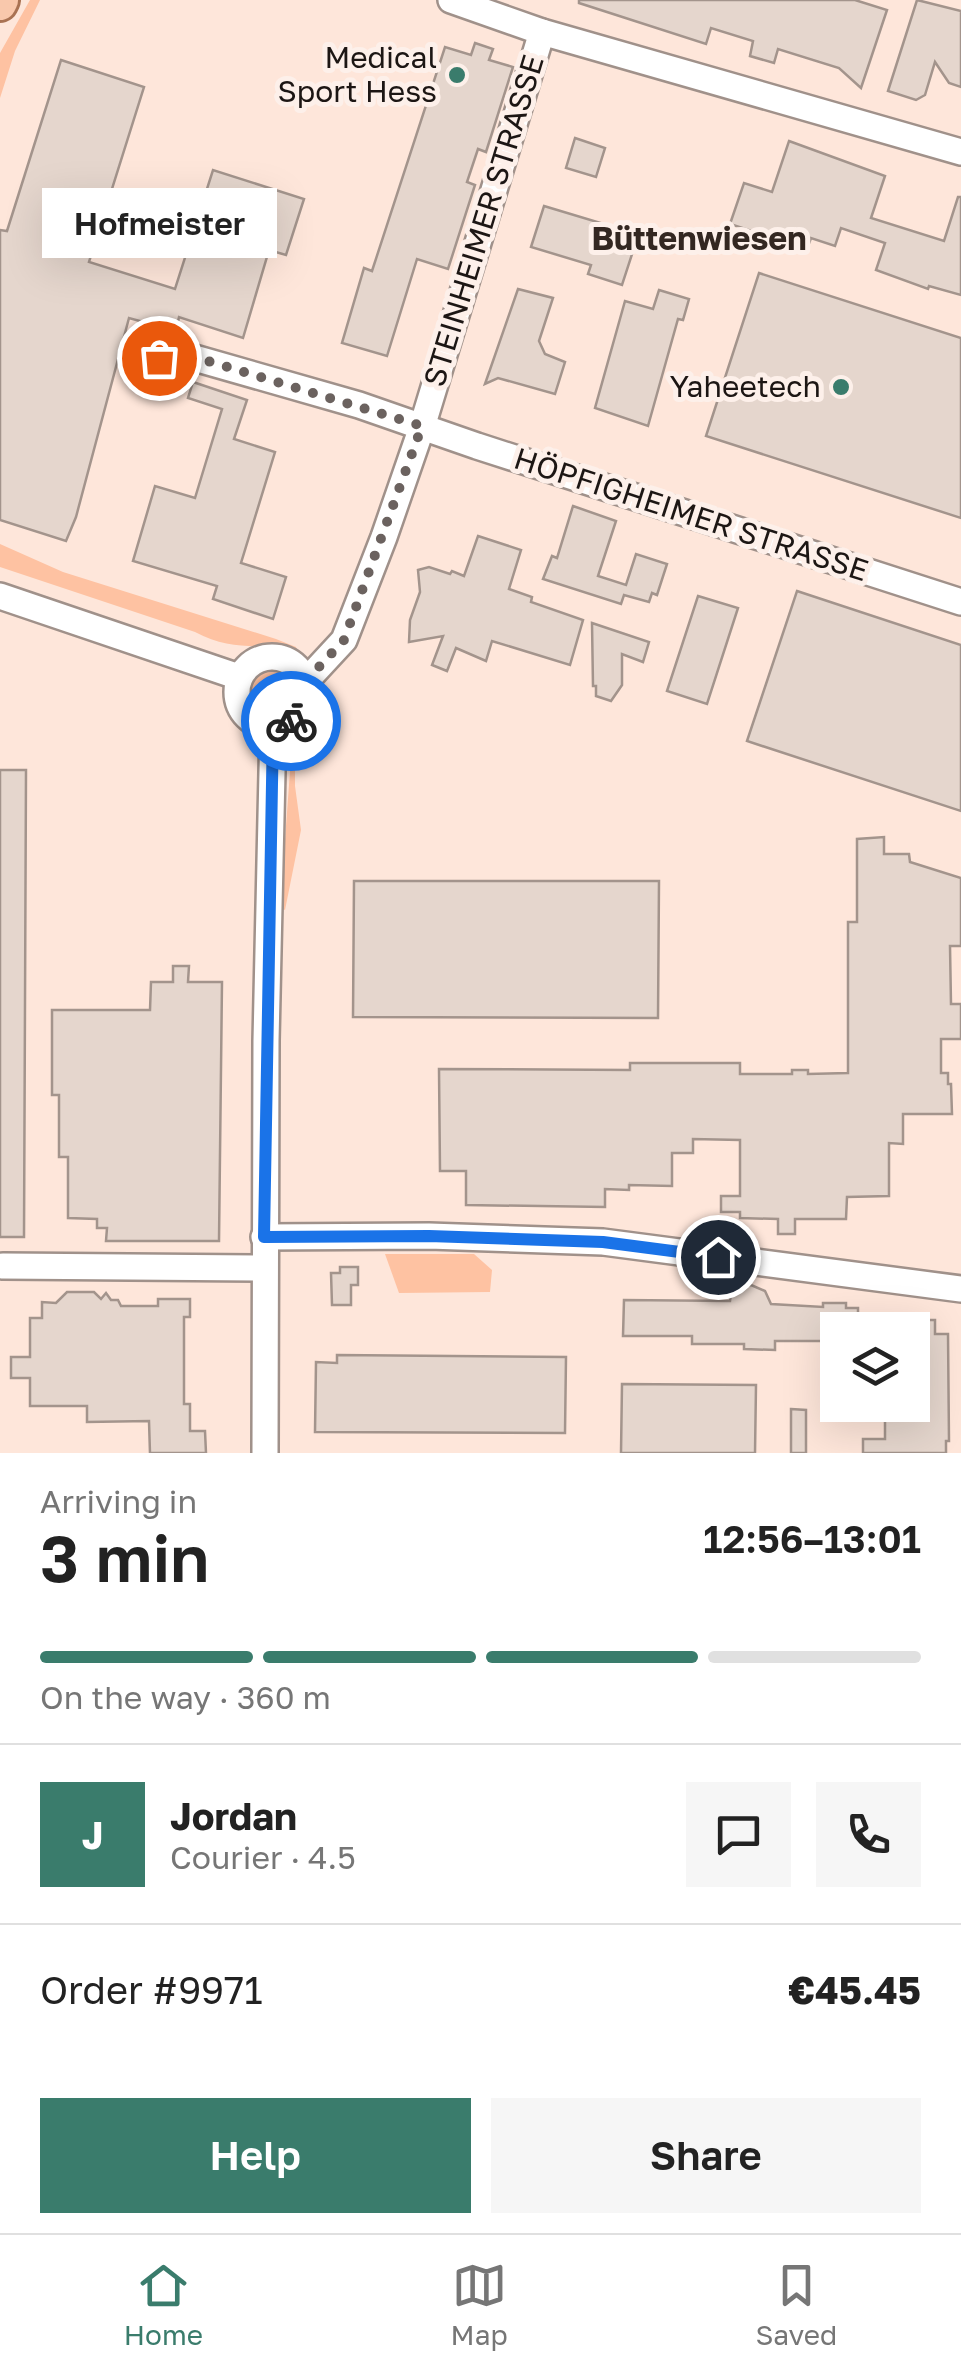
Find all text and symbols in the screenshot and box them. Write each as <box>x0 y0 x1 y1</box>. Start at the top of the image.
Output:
place label: Medical Sport Hess <box>278 39 437 109</box>
street label: STEINHEIMER STRASSE <box>415 51 551 391</box>
marker: Medical Sport Hess <box>446 64 468 86</box>
callout: Hofmeister <box>42 188 276 258</box>
text: Hofmeister <box>74 204 245 242</box>
district label: Büttenwiesen <box>591 219 807 257</box>
pin <box>117 316 202 401</box>
icon: bag <box>132 331 187 386</box>
place label: Yaheetech <box>670 368 821 404</box>
marker: Yaheetech <box>830 376 852 398</box>
street label: HÖPFIGHEIMER STRASSE <box>510 440 873 588</box>
courier <box>241 671 341 771</box>
icon: bike <box>264 694 319 749</box>
pin <box>676 1215 761 1300</box>
icon: home <box>691 1230 746 1285</box>
map controls <box>820 1312 930 1422</box>
button: layers <box>820 1312 930 1422</box>
text: Arriving in <box>40 1482 197 1520</box>
text: 12:56–13:01 <box>703 1516 921 1561</box>
text: 3 min <box>40 1518 209 1596</box>
text: On the way · 360 m <box>40 1678 331 1716</box>
button: chat <box>686 1782 791 1887</box>
button: phone <box>816 1782 921 1887</box>
text: Jordan <box>170 1793 297 1838</box>
text: J <box>82 1812 103 1857</box>
text: Courier · 4.5 <box>170 1838 356 1876</box>
text: Order #9971 <box>40 1967 263 2012</box>
text: €45.45 <box>788 1967 921 2012</box>
button: Help <box>40 2098 471 2213</box>
button: Share <box>491 2098 921 2213</box>
tab: Home <box>124 2258 203 2351</box>
tab: Map <box>451 2258 508 2351</box>
tab: Saved <box>755 2258 837 2351</box>

